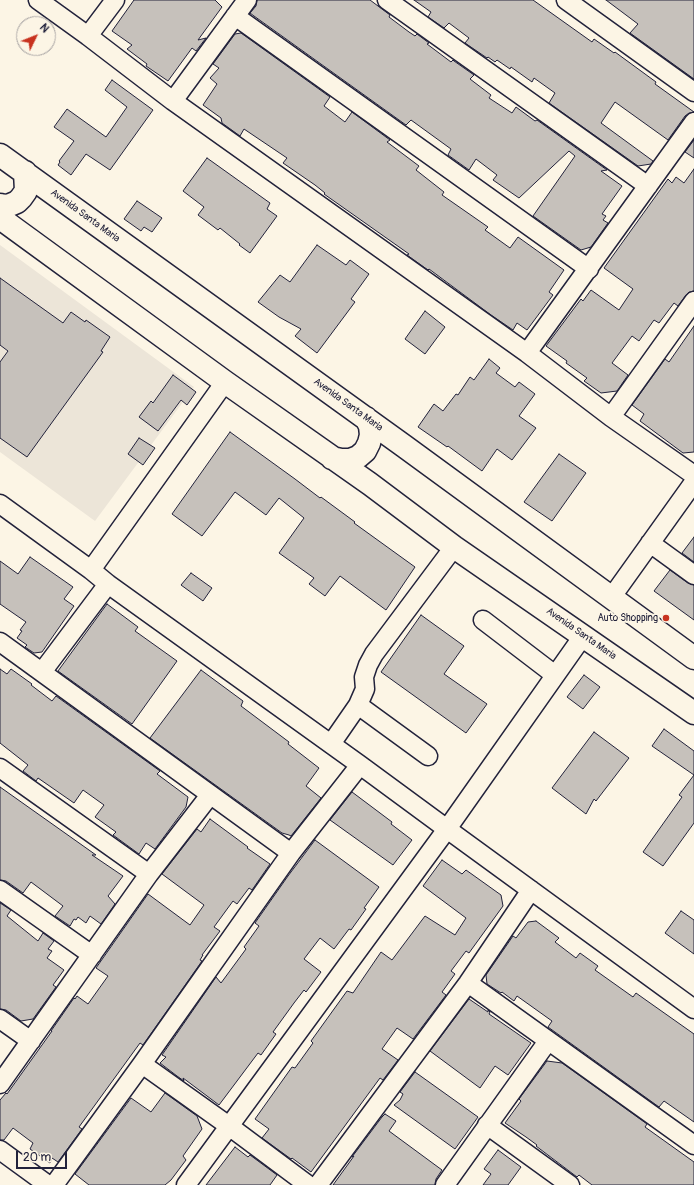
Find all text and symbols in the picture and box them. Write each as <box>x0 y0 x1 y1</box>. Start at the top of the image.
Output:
north arrow <box>16 16 56 56</box>
text: N <box>37 21 52 35</box>
street label: Avenida Santa Maria <box>48 187 122 245</box>
street label: Avenida Santa Maria <box>311 376 385 434</box>
street label: Avenida Santa Maria <box>544 605 618 663</box>
place label: Auto Shopping <box>598 612 658 624</box>
marker: Auto Shopping <box>661 613 671 623</box>
scale bar <box>18 1143 69 1169</box>
text: 20 m <box>23 1150 51 1165</box>

